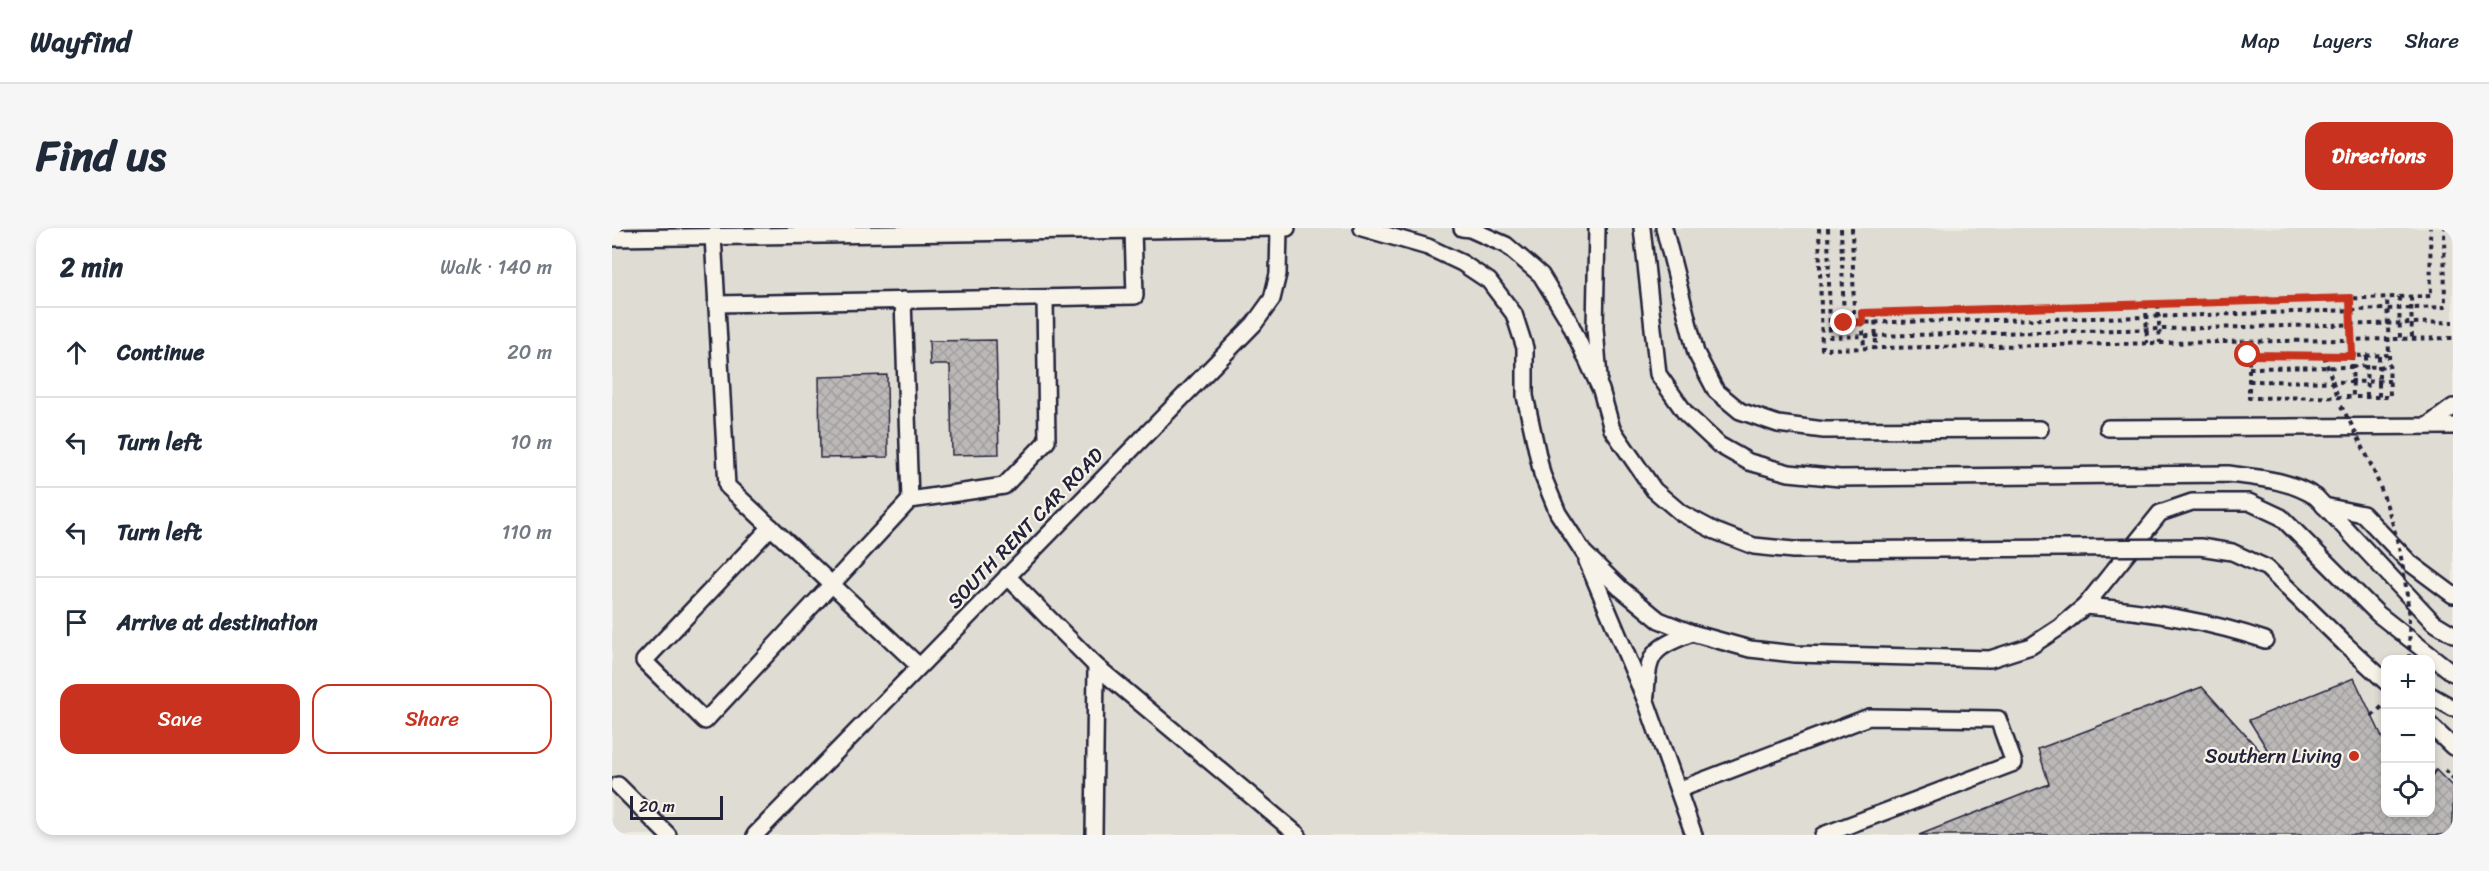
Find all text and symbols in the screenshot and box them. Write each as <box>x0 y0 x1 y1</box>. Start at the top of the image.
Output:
text: Wayfind <box>30 17 131 66</box>
text: Map <box>2241 22 2280 60</box>
text: Layers <box>2313 22 2372 60</box>
text: Share <box>2405 22 2459 60</box>
text: Find us <box>36 119 166 193</box>
button: Directions <box>2305 122 2453 190</box>
text: 2 min <box>60 244 123 290</box>
text: Walk · 140 m <box>440 250 552 285</box>
route end <box>1830 309 1856 335</box>
text: Continue <box>117 333 205 372</box>
text: 20 m <box>507 335 552 370</box>
icon: ahead <box>60 336 93 369</box>
route start <box>2234 341 2260 367</box>
text: Turn left <box>117 423 202 462</box>
text: 10 m <box>510 425 552 460</box>
icon: left <box>60 426 93 459</box>
street label: SOUTH RENT CAR ROAD <box>939 439 1112 617</box>
text: Turn left <box>117 513 202 552</box>
text: 110 m <box>502 515 552 550</box>
icon: left <box>60 516 93 549</box>
text: Arrive at destination <box>117 603 318 642</box>
icon: arrive <box>60 606 93 639</box>
map controls <box>2381 655 2435 817</box>
button: + <box>2381 655 2435 709</box>
button: Save <box>60 684 300 754</box>
button: Share <box>312 684 552 754</box>
button: − <box>2381 709 2435 763</box>
place label: Southern Living <box>2205 739 2342 774</box>
marker: Southern Living <box>2347 749 2361 763</box>
button: locate <box>2381 763 2435 817</box>
text: 20 m <box>639 792 675 821</box>
scale bar <box>630 793 723 820</box>

